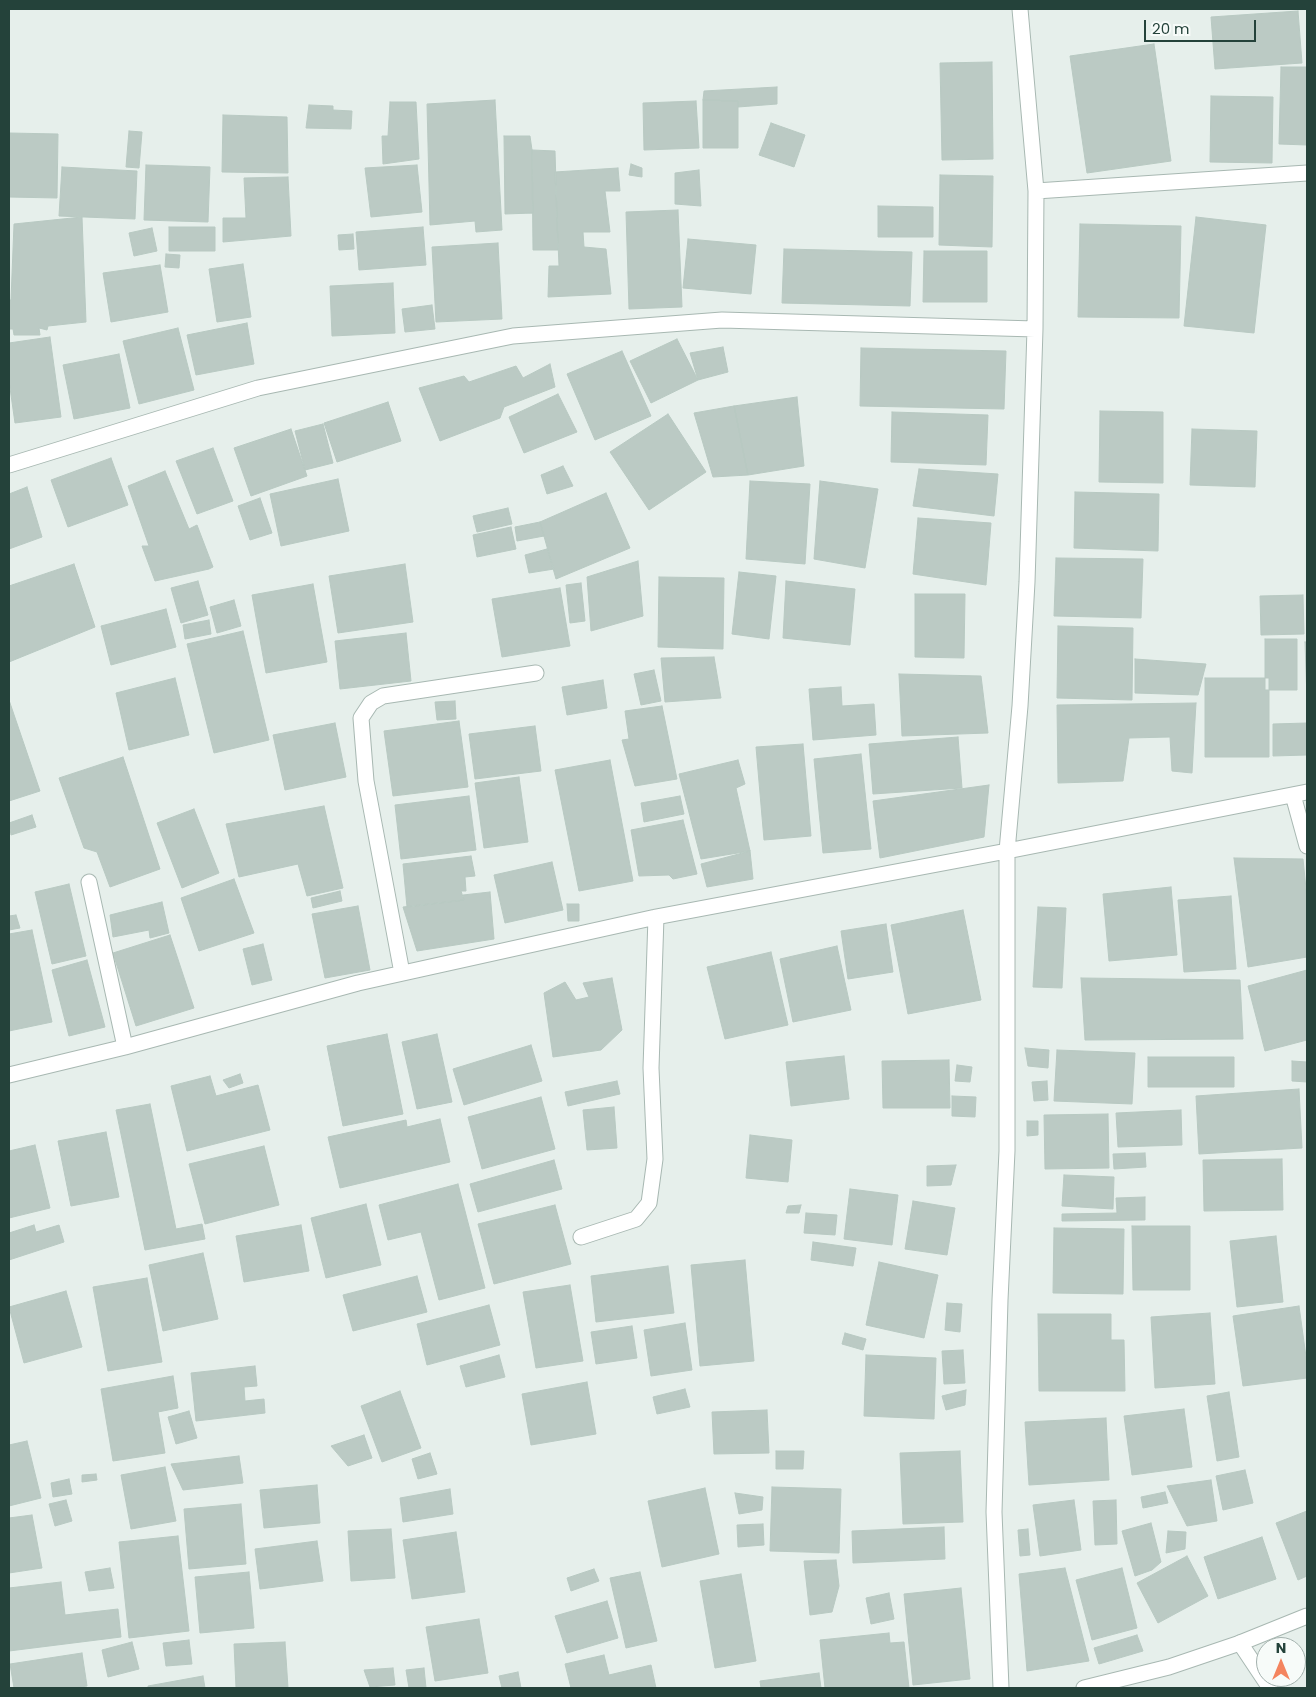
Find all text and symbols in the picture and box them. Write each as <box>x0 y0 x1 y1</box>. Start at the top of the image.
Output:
scale bar <box>1146 10 1258 42</box>
text: 20 m <box>1152 18 1190 39</box>
north arrow <box>1256 1637 1306 1687</box>
text: N <box>1276 1638 1286 1658</box>

